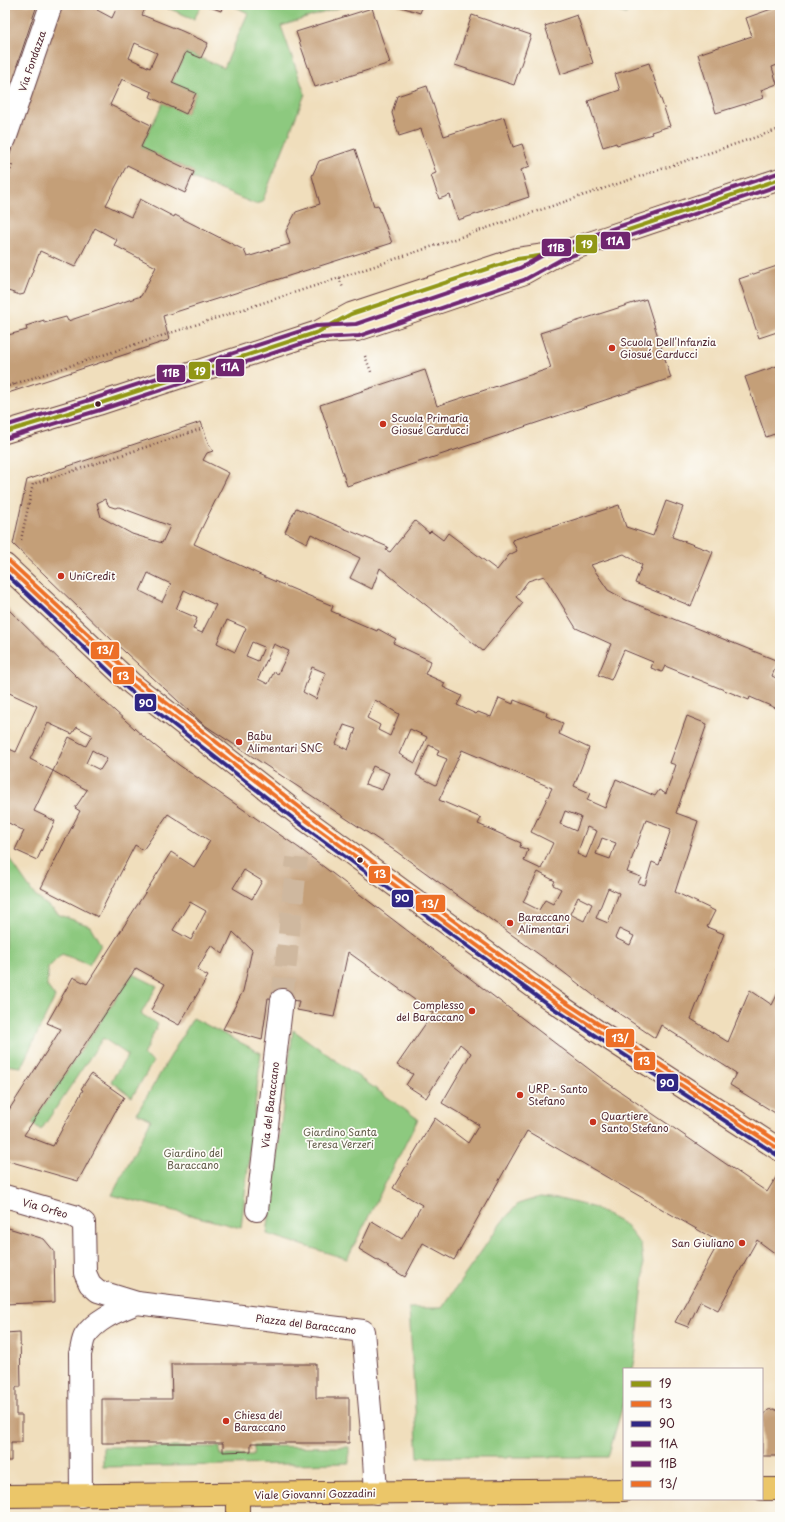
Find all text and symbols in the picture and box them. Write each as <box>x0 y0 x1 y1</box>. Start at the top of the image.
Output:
street label: Via Fondazza <box>14 28 49 93</box>
line badge: 11A <box>600 231 631 250</box>
text: 11A <box>606 232 625 249</box>
line badge: 19 <box>575 234 598 254</box>
text: 19 <box>581 235 593 252</box>
line badge: 11B <box>541 238 572 257</box>
text: 11B <box>547 239 565 256</box>
place label: Scuola Dell'Infanzia Giosué Carducci <box>620 334 717 361</box>
marker: Scuola Dell'Infanzia Giosué Carducci <box>607 343 617 353</box>
line badge: 11A <box>215 358 245 377</box>
text: 11A <box>221 358 240 375</box>
line badge: 19 <box>188 361 211 380</box>
text: 19 <box>194 362 206 379</box>
line badge: 11B <box>156 364 186 383</box>
text: 11B <box>162 364 180 381</box>
unlabelled marker <box>93 399 103 409</box>
place label: Scuola Primaria Giosué Carducci <box>391 410 469 437</box>
marker: Scuola Primaria Giosué Carducci <box>378 419 388 429</box>
place label: UniCredit <box>69 568 115 583</box>
marker: UniCredit <box>56 571 66 581</box>
line badge: 13/ <box>90 641 120 660</box>
text: 13/ <box>96 641 114 658</box>
line badge: 13 <box>112 666 135 685</box>
text: 13 <box>117 667 129 684</box>
line badge: 90 <box>134 693 157 712</box>
text: 90 <box>139 694 153 711</box>
place label: Babu Alimentari SNC <box>247 728 323 755</box>
marker: Babu Alimentari SNC <box>234 737 244 747</box>
unlabelled marker <box>355 855 365 865</box>
line badge: 13 <box>368 865 391 884</box>
text: 13 <box>374 865 386 882</box>
line badge: 90 <box>391 889 414 908</box>
text: 90 <box>395 889 409 906</box>
line badge: 13/ <box>415 894 446 913</box>
text: 13/ <box>421 895 439 912</box>
place label: Baraccano Alimentari <box>518 909 570 936</box>
marker: Baraccano Alimentari <box>505 918 515 928</box>
place label: Complesso del Baraccano <box>396 997 464 1024</box>
marker: Complesso del Baraccano <box>467 1006 477 1016</box>
line badge: 13/ <box>605 1028 635 1048</box>
text: 13/ <box>611 1029 629 1046</box>
line badge: 13 <box>633 1051 656 1071</box>
text: 13 <box>638 1052 650 1069</box>
street label: Via del Baraccano <box>257 1060 282 1149</box>
line badge: 90 <box>656 1073 679 1092</box>
text: 90 <box>660 1074 674 1091</box>
place label: URP - Santo Stefano <box>528 1081 588 1108</box>
marker: URP - Santo Stefano <box>515 1090 525 1100</box>
place label: Quartiere Santo Stefano <box>601 1108 669 1135</box>
marker: Quartiere Santo Stefano <box>588 1117 598 1127</box>
park label: Giardino Santa Teresa Verzeri <box>303 1124 378 1151</box>
park label: Giardino del Baraccano <box>163 1145 223 1172</box>
street label: Via Orfeo <box>21 1194 70 1221</box>
place label: San Giuliano <box>671 1235 734 1250</box>
marker: San Giuliano <box>737 1238 747 1248</box>
street label: Piazza del Baraccano <box>255 1310 358 1337</box>
legend <box>623 1368 763 1500</box>
text: 19 <box>659 1374 671 1392</box>
text: 13 <box>659 1394 672 1412</box>
place label: Chiesa del Baraccano <box>234 1407 286 1434</box>
text: 90 <box>659 1414 675 1432</box>
marker: Chiesa del Baraccano <box>221 1416 231 1426</box>
text: 11A <box>659 1434 678 1452</box>
text: 11B <box>659 1454 677 1472</box>
text: 13/ <box>659 1474 677 1492</box>
street label: Viale Giovanni Gozzadini <box>254 1485 376 1502</box>

